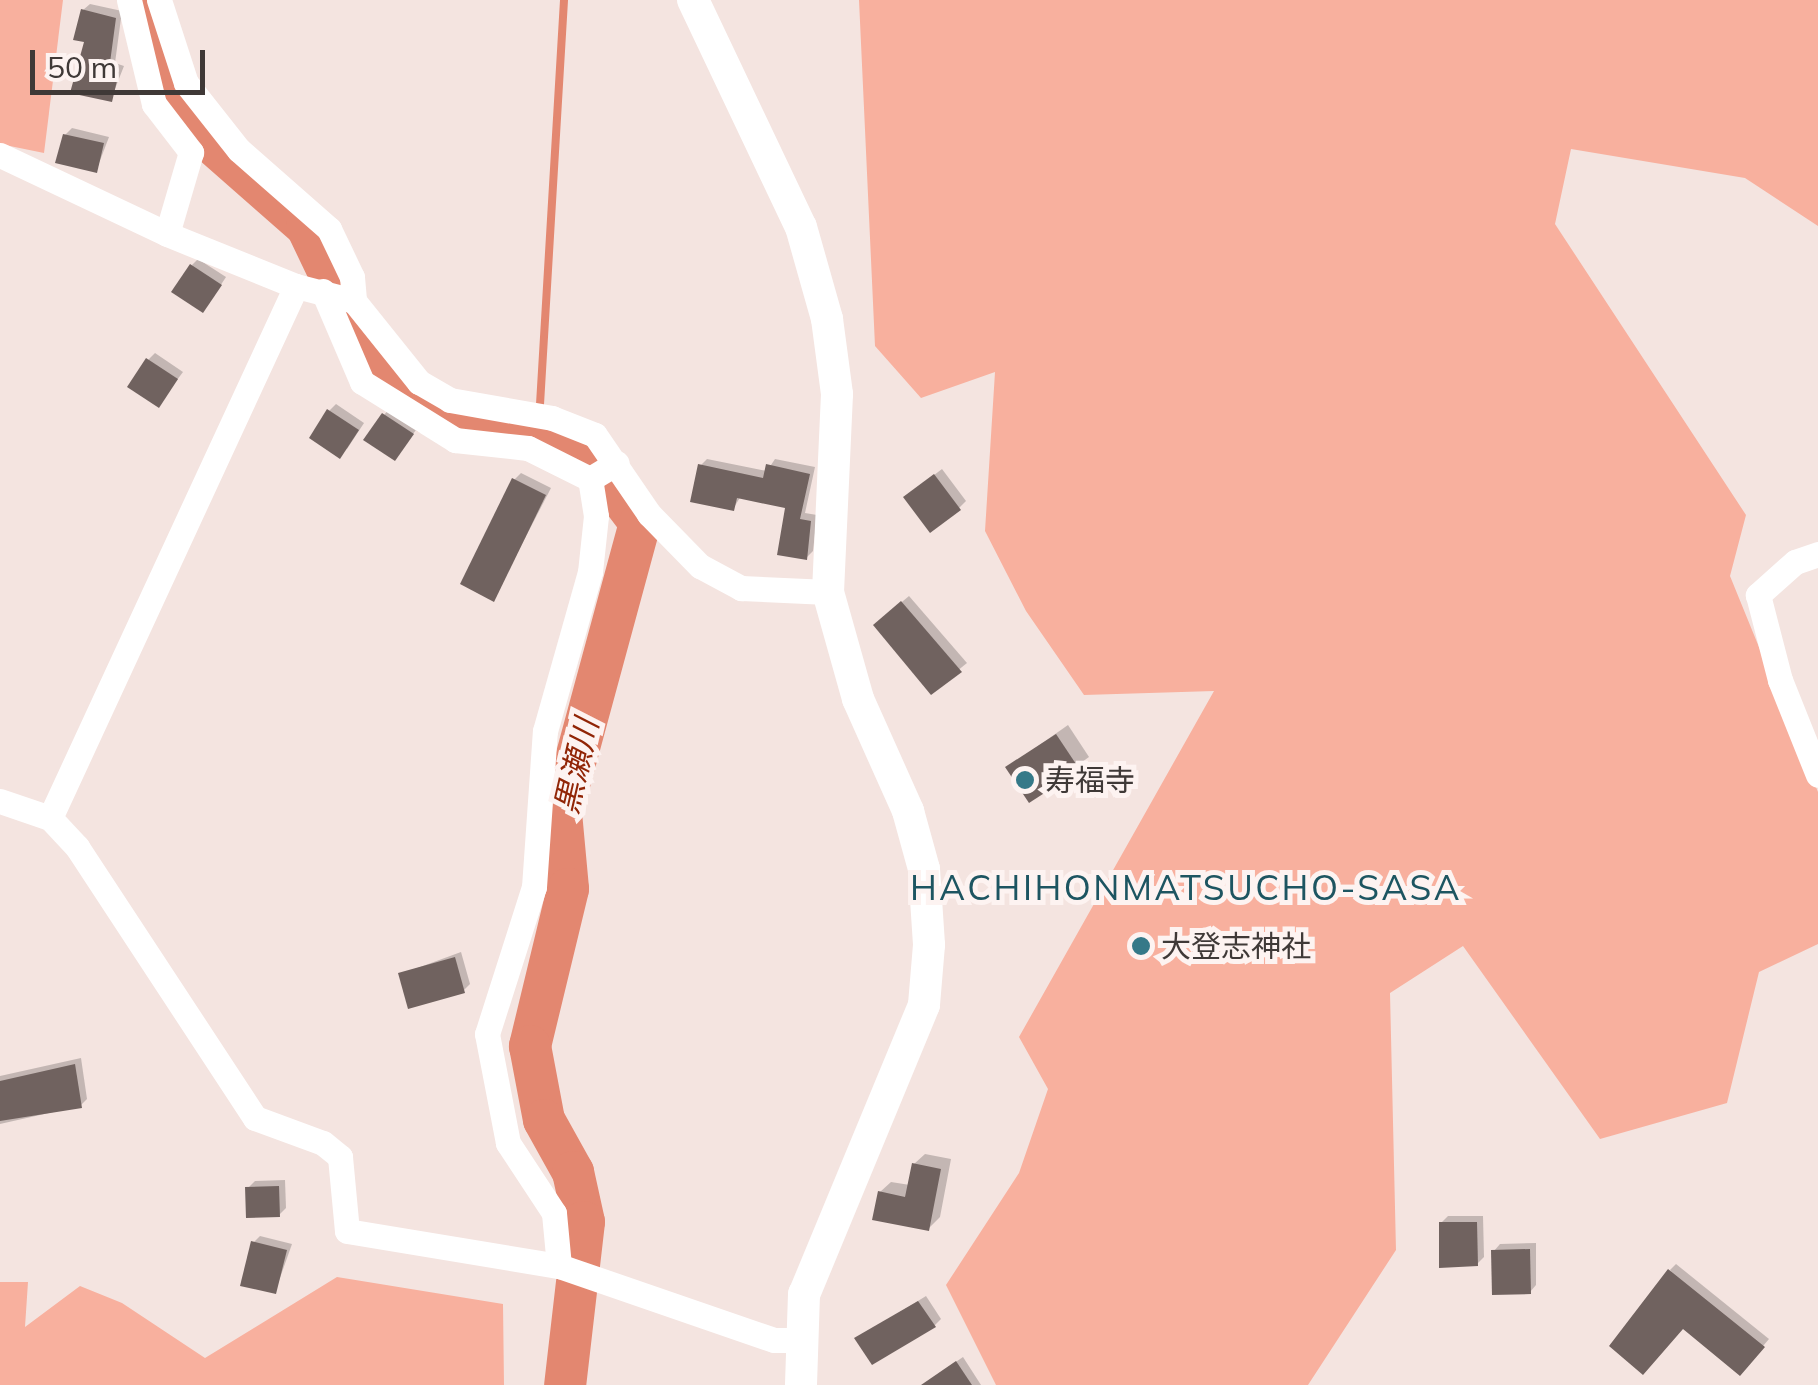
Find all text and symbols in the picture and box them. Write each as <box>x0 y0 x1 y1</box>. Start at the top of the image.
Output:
scale bar <box>35 30 210 92</box>
text: 50 m <box>47 48 117 86</box>
water label: 黒瀬川 <box>546 715 606 817</box>
place label: 寿福寺 <box>1045 762 1135 798</box>
marker: 寿福寺 <box>1014 769 1036 791</box>
district label: HACHIHONMATSUCHO-SASA <box>910 866 1462 908</box>
place label: 大登志神社 <box>1161 928 1311 964</box>
marker: 大登志神社 <box>1130 935 1152 957</box>

